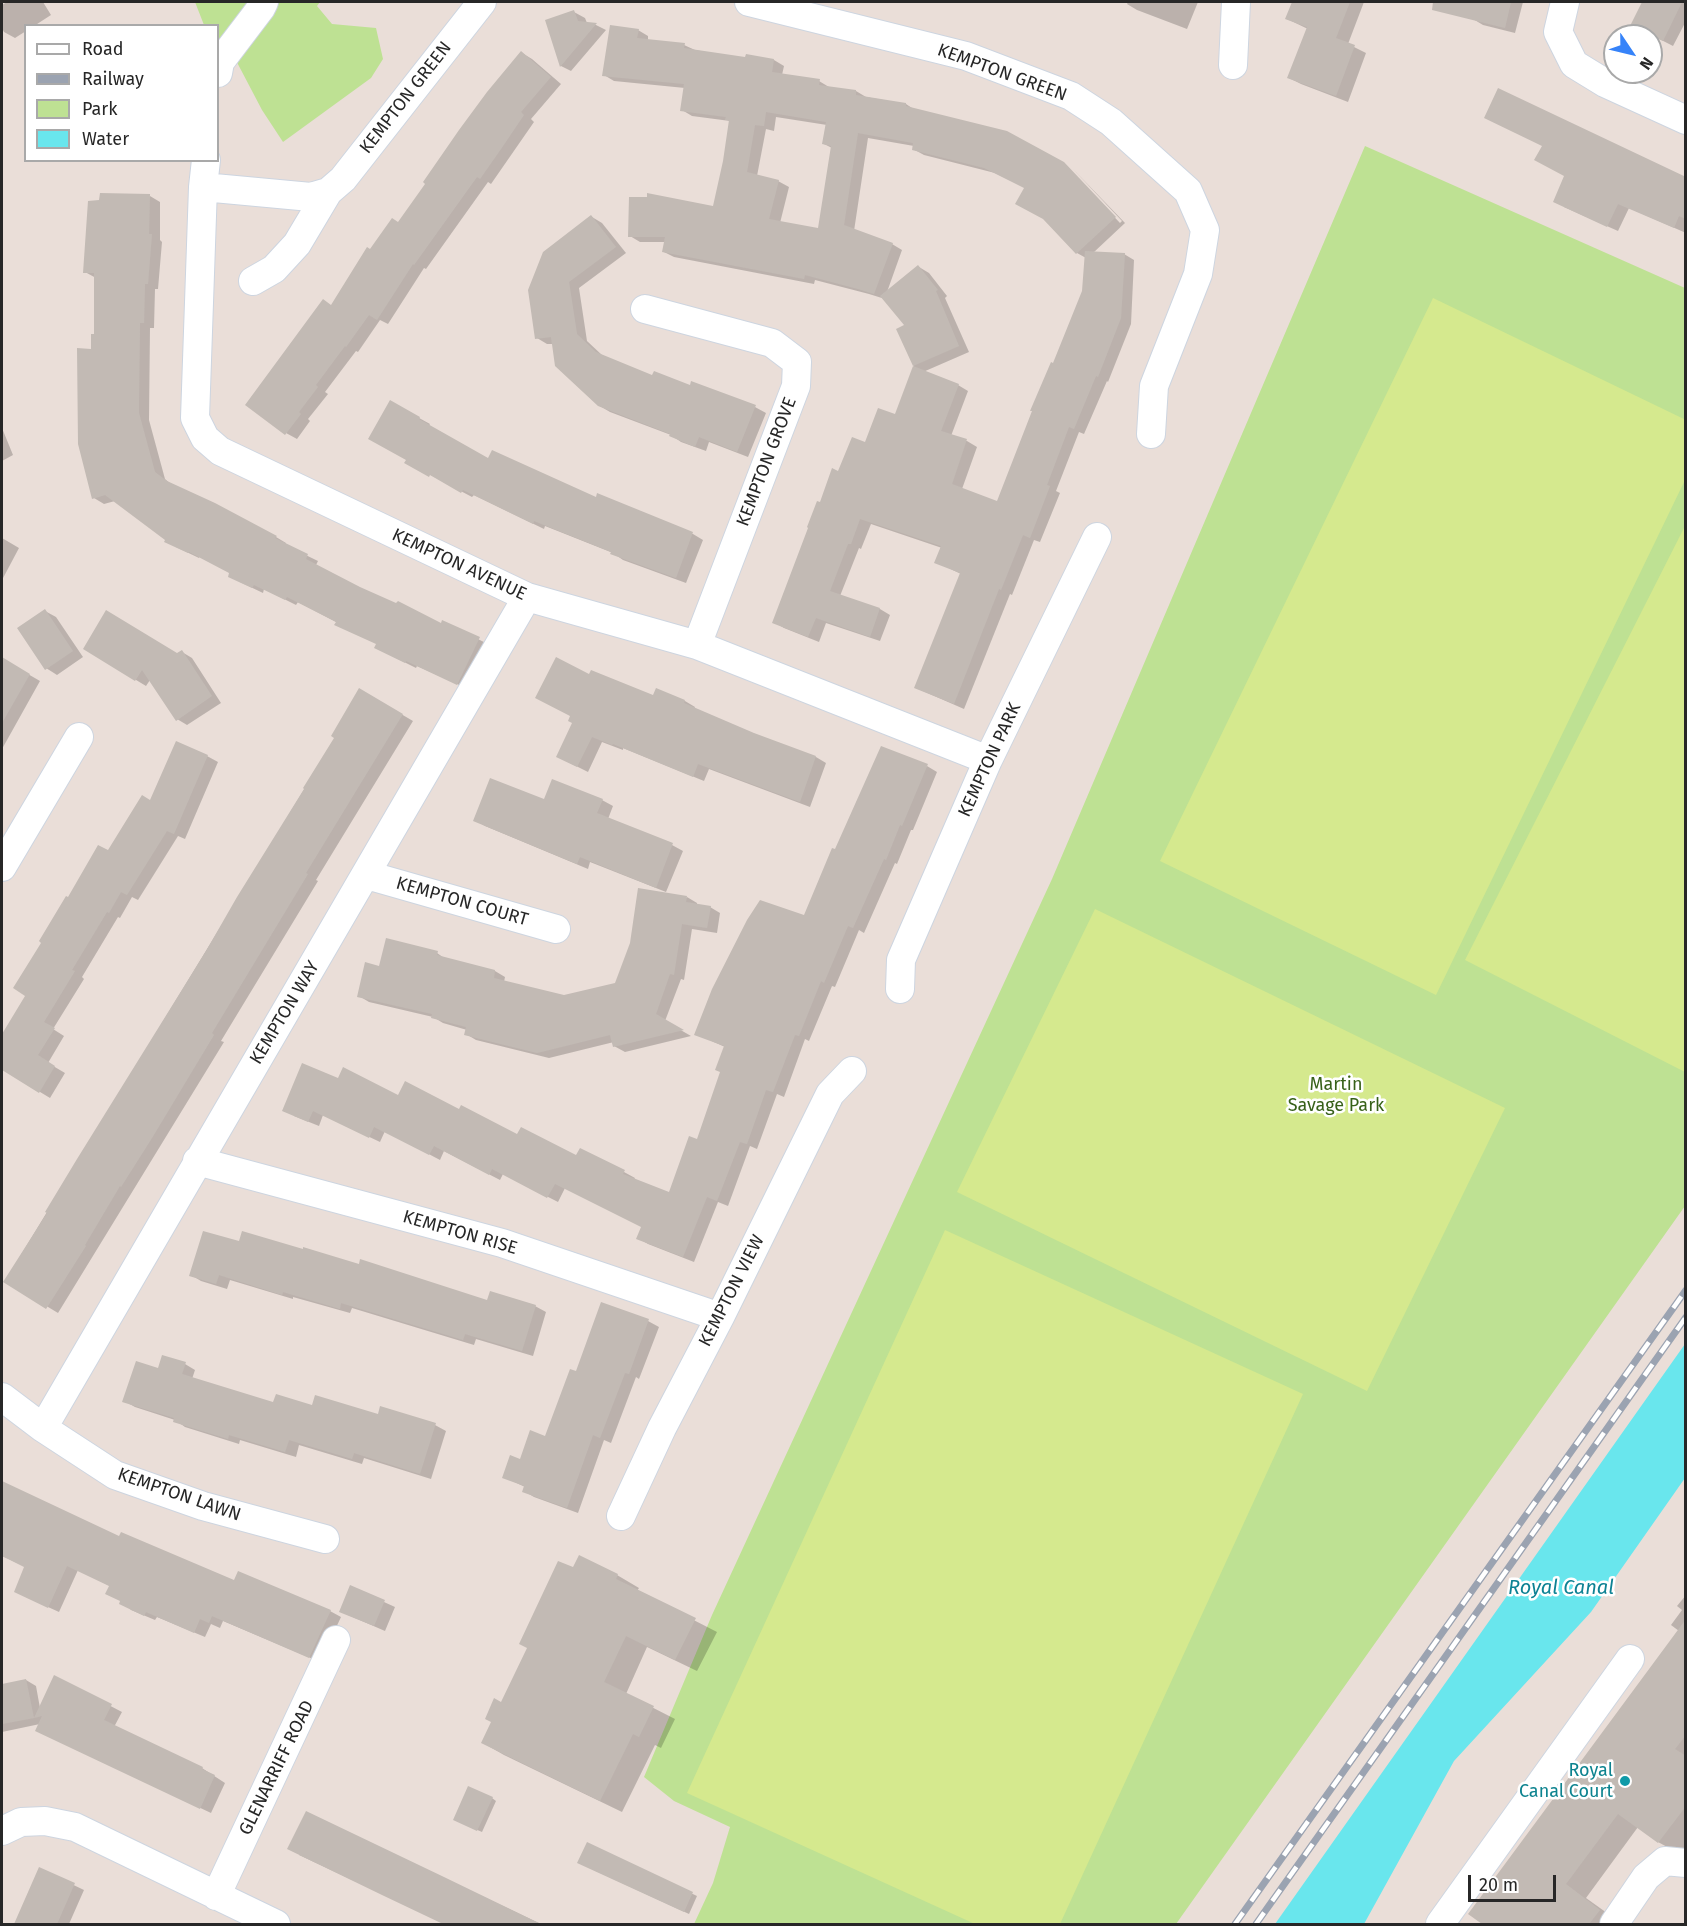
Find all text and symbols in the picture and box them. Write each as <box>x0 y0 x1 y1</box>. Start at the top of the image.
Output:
legend <box>24 24 219 162</box>
north arrow <box>1603 24 1663 84</box>
text: Road <box>82 38 124 60</box>
street label: KEMPTON GREEN <box>356 38 456 158</box>
street label: KEMPTON GREEN <box>934 40 1070 106</box>
text: N <box>1636 54 1657 73</box>
text: Railway <box>82 68 144 90</box>
text: Park <box>82 98 117 120</box>
text: Water <box>82 128 129 150</box>
street label: KEMPTON GROVE <box>732 394 802 530</box>
street label: KEMPTON AVENUE <box>388 524 530 606</box>
street label: KEMPTON PARK <box>954 699 1026 821</box>
street label: KEMPTON COURT <box>393 873 531 931</box>
street label: KEMPTON WAY <box>246 957 324 1069</box>
park label: Martin Savage Park <box>1288 1074 1384 1116</box>
street label: KEMPTON RISE <box>400 1206 520 1260</box>
street label: KEMPTON VIEW <box>695 1232 769 1350</box>
street label: KEMPTON LAWN <box>115 1464 243 1526</box>
water label: Royal Canal <box>1508 1576 1614 1600</box>
street label: GLENARRIFF ROAD <box>235 1697 319 1839</box>
place label: Royal Canal Court <box>1519 1760 1613 1802</box>
marker: Royal Canal Court <box>1618 1774 1632 1788</box>
scale bar <box>1471 1863 1560 1901</box>
text: 20 m <box>1479 1874 1518 1896</box>

